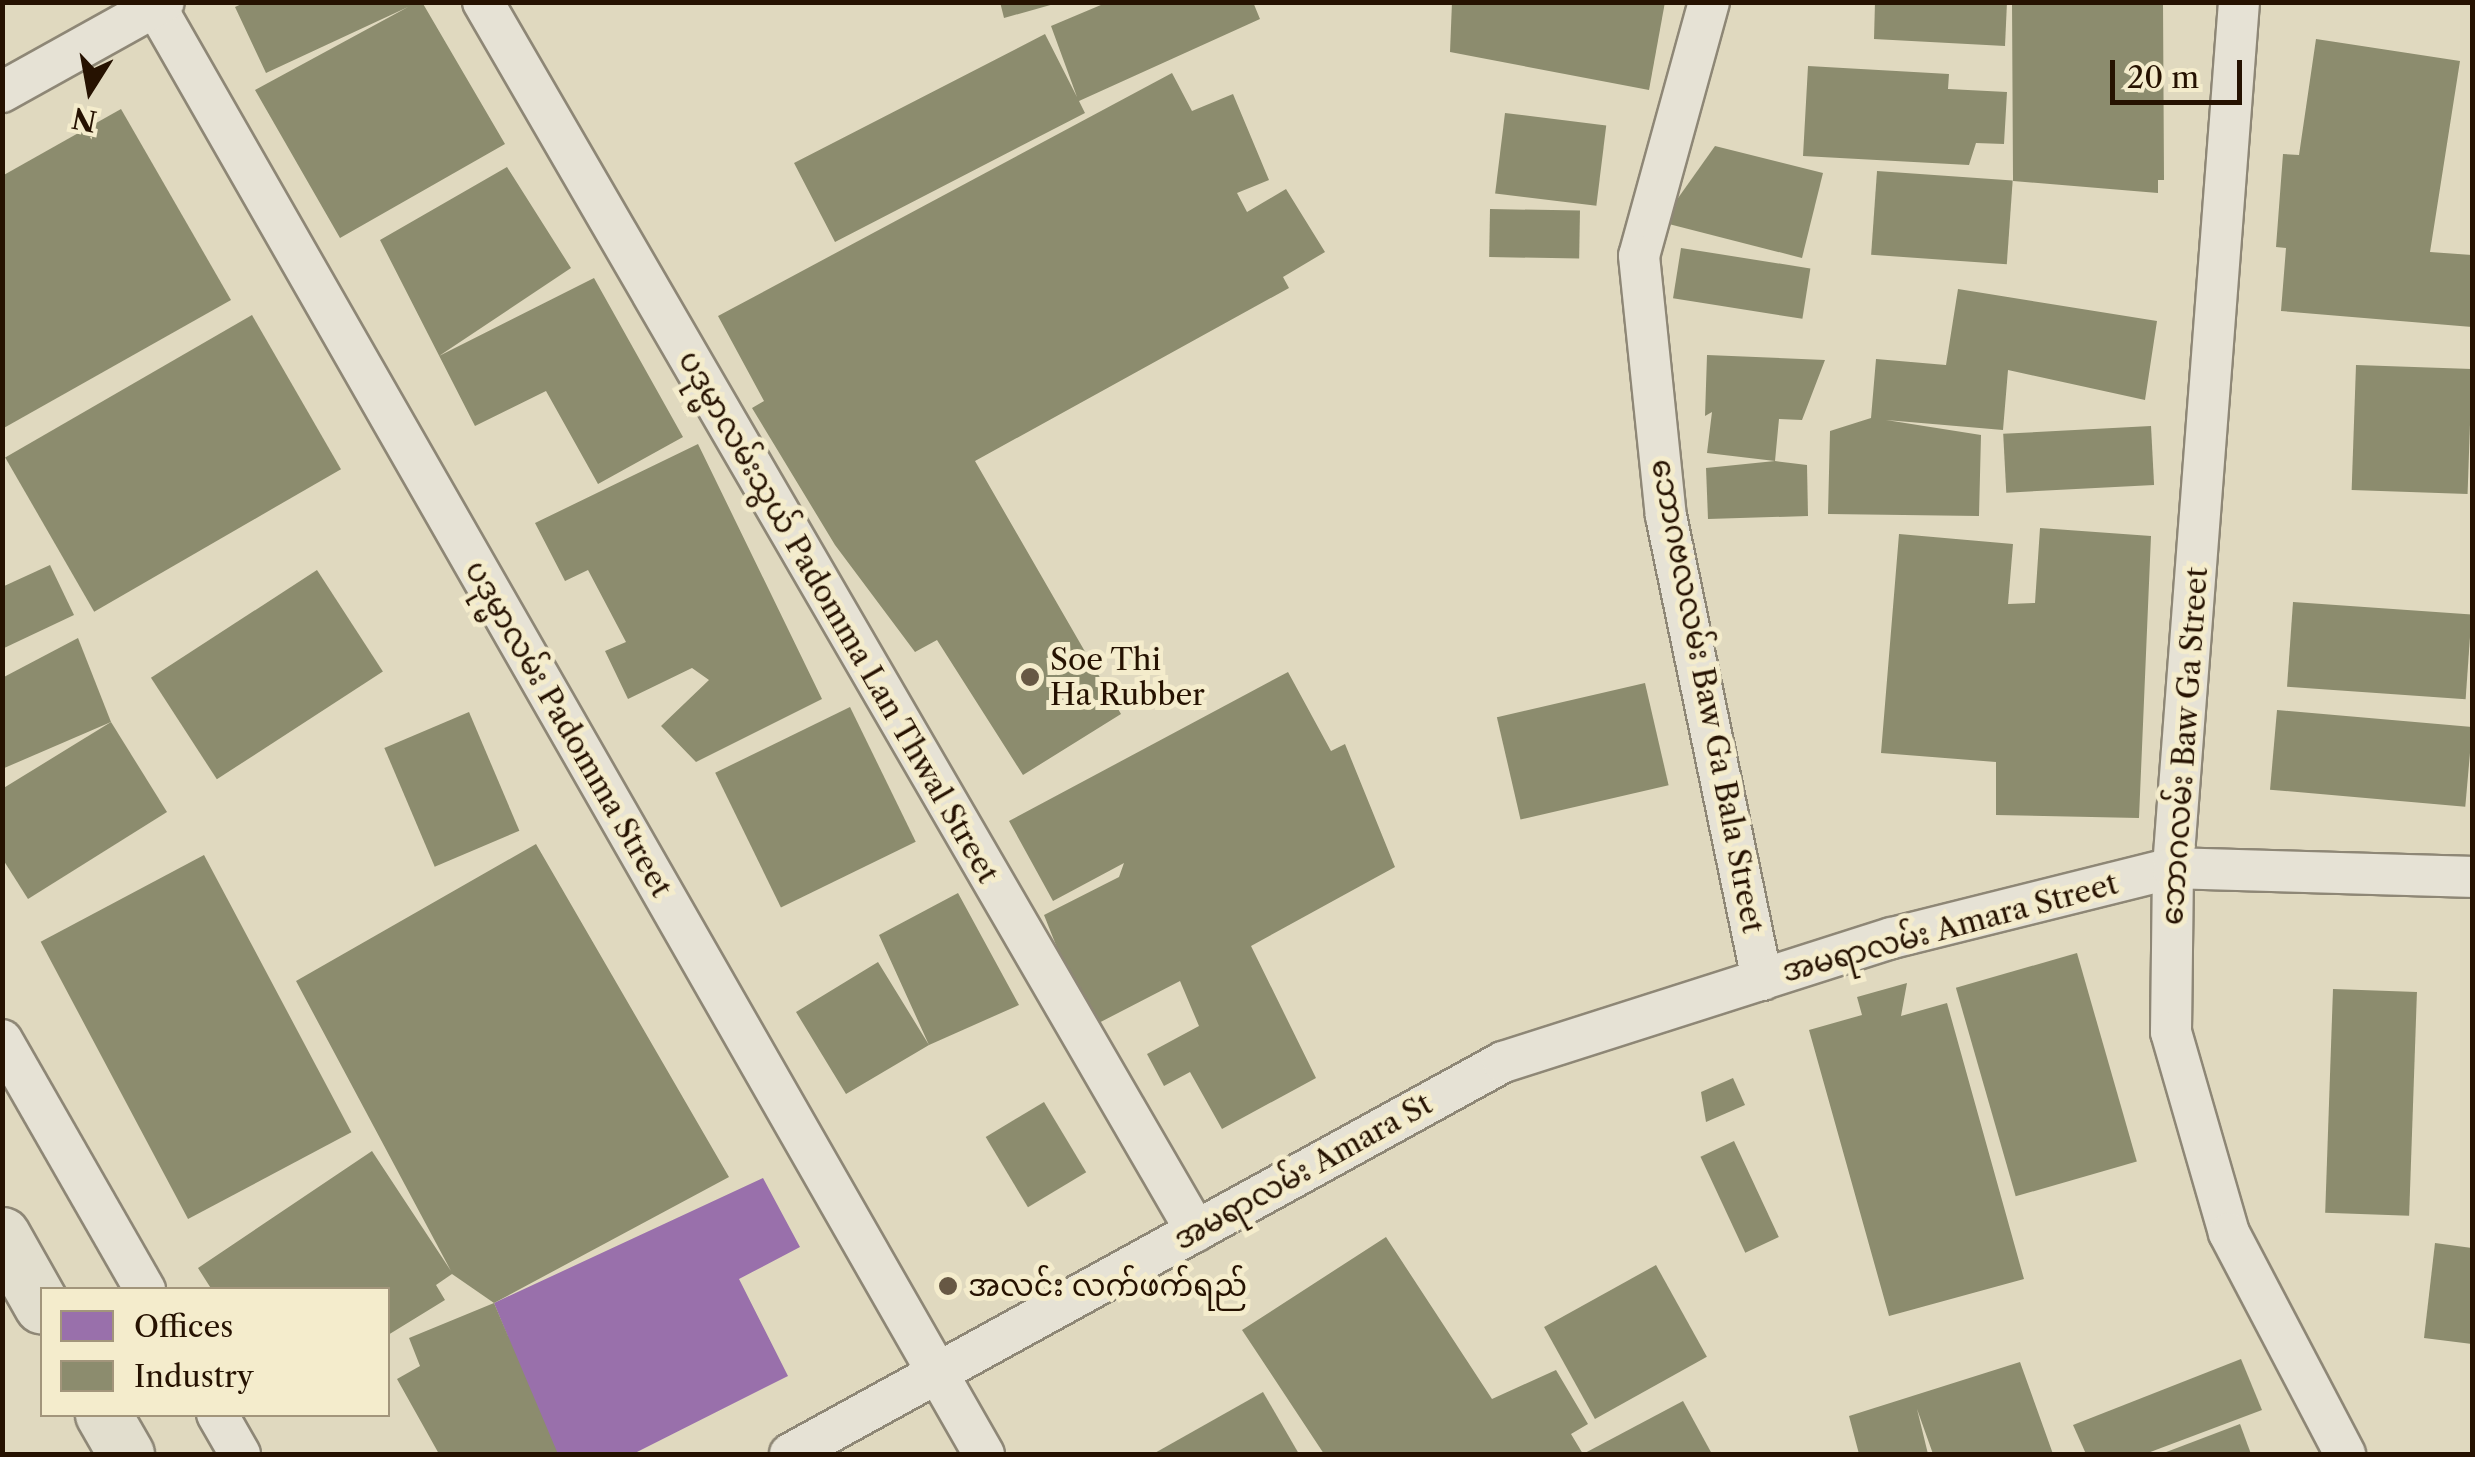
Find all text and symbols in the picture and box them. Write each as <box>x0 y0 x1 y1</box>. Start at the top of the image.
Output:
north arrow <box>40 40 140 140</box>
scale bar <box>2115 40 2248 102</box>
text: 20 m <box>2127 59 2199 96</box>
text: N <box>69 100 99 138</box>
street label: ပဒုမ္မာလမ်းသွယ် Padomma Lan Thwal Street <box>670 344 1006 890</box>
street label: ဘောဂဗလလမ်း Baw Ga Bala Street <box>1643 455 1771 937</box>
street label: ပဒုမ္မာလမ်း Padomma Street <box>457 554 679 904</box>
street label: ဘောဂလမ်း Baw Ga Street <box>2154 565 2216 927</box>
place label: Soe Thi Ha Rubber <box>1050 642 1205 712</box>
marker: Soe Thi Ha Rubber <box>1019 666 1041 688</box>
street label: အမရာလမ်း Amara Street <box>1778 866 2122 990</box>
street label: အမရာလမ်း Amara St <box>1167 1086 1439 1258</box>
place label: အလင်း လက်ဖက်ရည် <box>968 1268 1247 1304</box>
marker: အလင်း လက်ဖက်ရည် <box>937 1275 959 1297</box>
legend <box>40 1287 390 1417</box>
text: Offices <box>134 1308 233 1345</box>
text: Industry <box>134 1358 254 1395</box>

